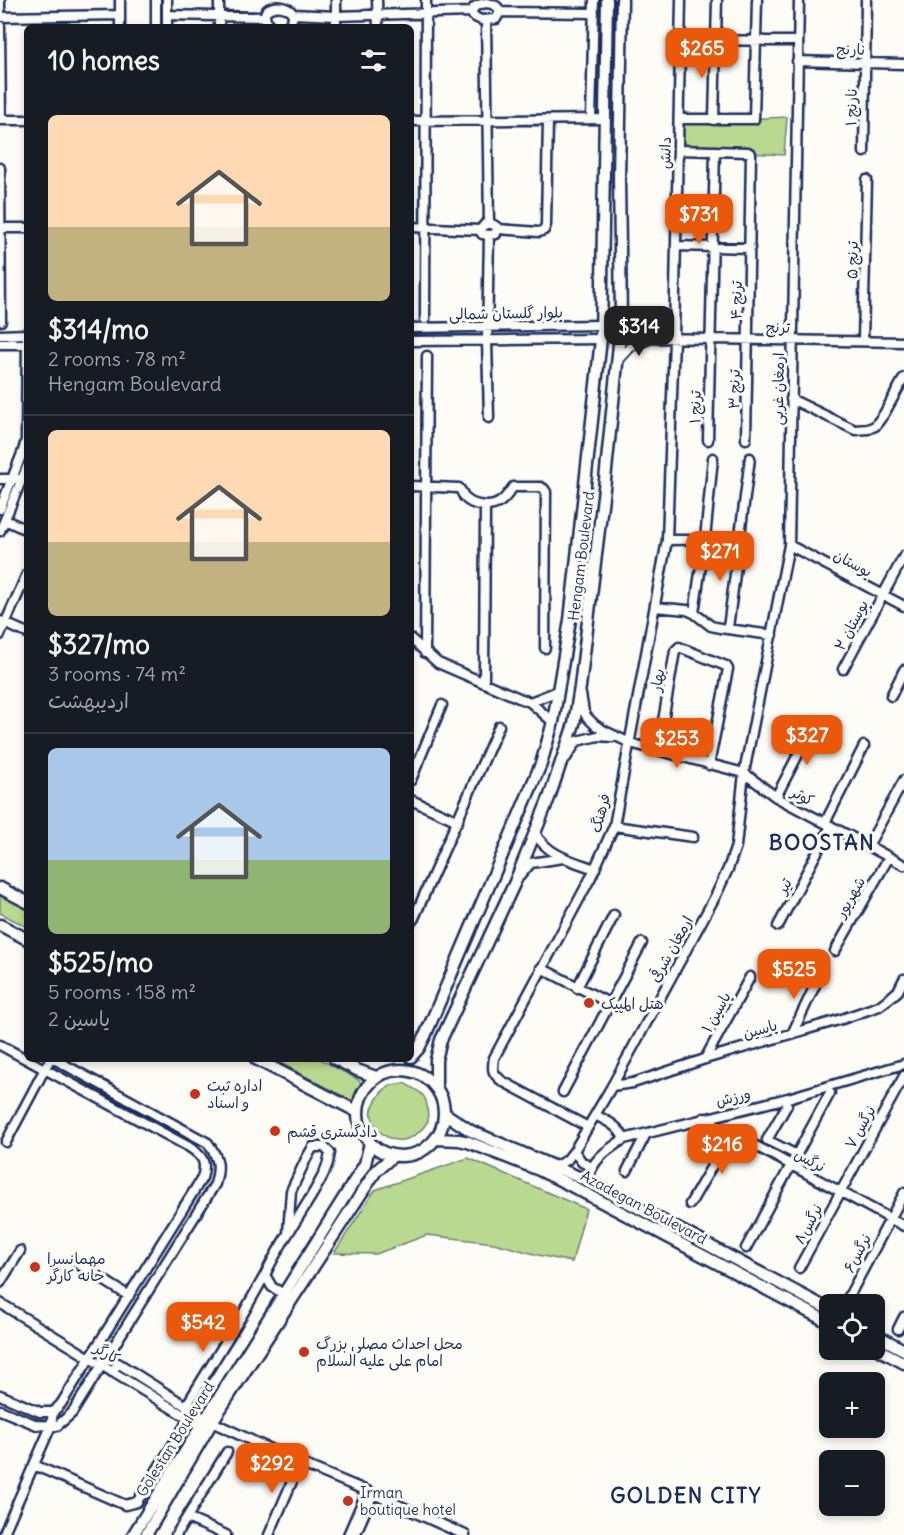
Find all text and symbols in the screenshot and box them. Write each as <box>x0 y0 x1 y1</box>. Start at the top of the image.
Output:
pin: $265 <box>666 28 738 79</box>
text: $265 <box>679 35 725 60</box>
street label: نارنج <box>836 39 866 60</box>
text: 10 homes <box>48 44 160 77</box>
icon: filters <box>357 44 390 77</box>
street label: نارنج ۱ <box>841 88 862 126</box>
street label: دانش <box>655 137 675 169</box>
icon: home <box>165 154 273 262</box>
pin: $731 <box>663 194 735 245</box>
text: $731 <box>679 201 719 226</box>
street label: ترنج ۵ <box>842 240 863 279</box>
street label: ترنج ۴ <box>726 280 747 320</box>
street label: بلوار گلستان شمالی <box>449 303 563 324</box>
pin: $314 <box>603 306 675 357</box>
text: $314/mo <box>48 313 149 346</box>
text: $314 <box>618 313 660 338</box>
street label: ترنج <box>766 317 791 338</box>
text: 2 rooms · 78 m² <box>48 346 186 371</box>
street label: ارمغان غربی <box>768 352 789 426</box>
street label: ترنج ۳ <box>724 368 745 409</box>
text: Hengam Boulevard <box>48 371 221 396</box>
street label: ترنج ۱ <box>685 390 706 424</box>
icon: home <box>165 469 273 577</box>
street label: Hengam Boulevard <box>564 490 598 622</box>
pin: $271 <box>684 531 756 582</box>
text: $271 <box>700 538 740 563</box>
street label: بوستان <box>830 545 876 581</box>
street label: بوستان ۲ <box>830 596 872 654</box>
text: $327/mo <box>48 628 150 661</box>
text: 3 rooms · 74 m² <box>48 661 186 686</box>
street label: بهار <box>645 667 668 694</box>
text: اردیبهشت <box>48 688 129 713</box>
pin: $327 <box>771 715 843 766</box>
pin: $253 <box>641 718 713 769</box>
text: $327 <box>785 722 829 747</box>
text: $253 <box>655 725 699 750</box>
street label: کوثر <box>787 781 818 810</box>
icon: home <box>165 787 273 895</box>
street label: فرهنگ <box>586 791 614 835</box>
district label: BOOSTAN <box>769 829 875 856</box>
street label: شهریور <box>830 873 869 922</box>
street label: تیر <box>771 874 796 899</box>
street label: ارمغان شرقی <box>644 912 697 986</box>
text: $525/mo <box>48 946 153 979</box>
pin: $525 <box>758 949 830 1000</box>
text: $525 <box>771 956 817 981</box>
text: 5 rooms · 158 m² <box>48 979 196 1004</box>
street label: یاسین ۱ <box>697 988 735 1036</box>
place label: هتل المپیک <box>601 994 664 1014</box>
marker: هتل المپیک <box>582 996 596 1010</box>
text: یاسین 2 <box>48 1006 110 1031</box>
street label: یاسین <box>741 1015 779 1043</box>
place label: اداره ثبت و اسناد <box>207 1076 262 1112</box>
street label: ورزش <box>714 1084 752 1110</box>
marker: اداره ثبت و اسناد <box>188 1087 202 1101</box>
street label: نرگس ۷ <box>840 1102 880 1152</box>
place label: دادگستری قشم <box>287 1122 378 1144</box>
marker: دادگستری قشم <box>268 1124 282 1138</box>
pin: $216 <box>686 1124 758 1175</box>
text: $216 <box>701 1131 743 1156</box>
street label: نرگس <box>791 1144 829 1176</box>
street label: Azadegan Boulevard <box>578 1166 711 1248</box>
street label: نرگس۸ <box>790 1201 826 1247</box>
street label: نرگس۶ <box>839 1230 875 1276</box>
place label: مهمانسرا خانه کارگر <box>45 1249 106 1285</box>
marker: مهمانسرا خانه کارگر <box>28 1260 42 1274</box>
map controls <box>819 1294 885 1516</box>
button: locate <box>819 1294 885 1360</box>
pin: $542 <box>167 1302 239 1353</box>
text: $542 <box>180 1309 226 1334</box>
place label: محل احداث مصلی بزرگ امام علی علیه السلام <box>316 1334 463 1372</box>
street label: کارگر <box>89 1337 123 1368</box>
marker: محل احداث مصلی بزرگ امام علی علیه السلام <box>297 1345 311 1359</box>
button: + <box>819 1372 885 1438</box>
street label: Golestan Boulevard <box>132 1378 218 1500</box>
pin: $292 <box>236 1443 308 1494</box>
text: $292 <box>250 1450 294 1475</box>
button: − <box>819 1450 885 1516</box>
district label: GOLDEN CITY <box>610 1482 762 1509</box>
place label: Irman boutique hotel <box>360 1483 456 1519</box>
marker: Irman boutique hotel <box>341 1494 355 1508</box>

